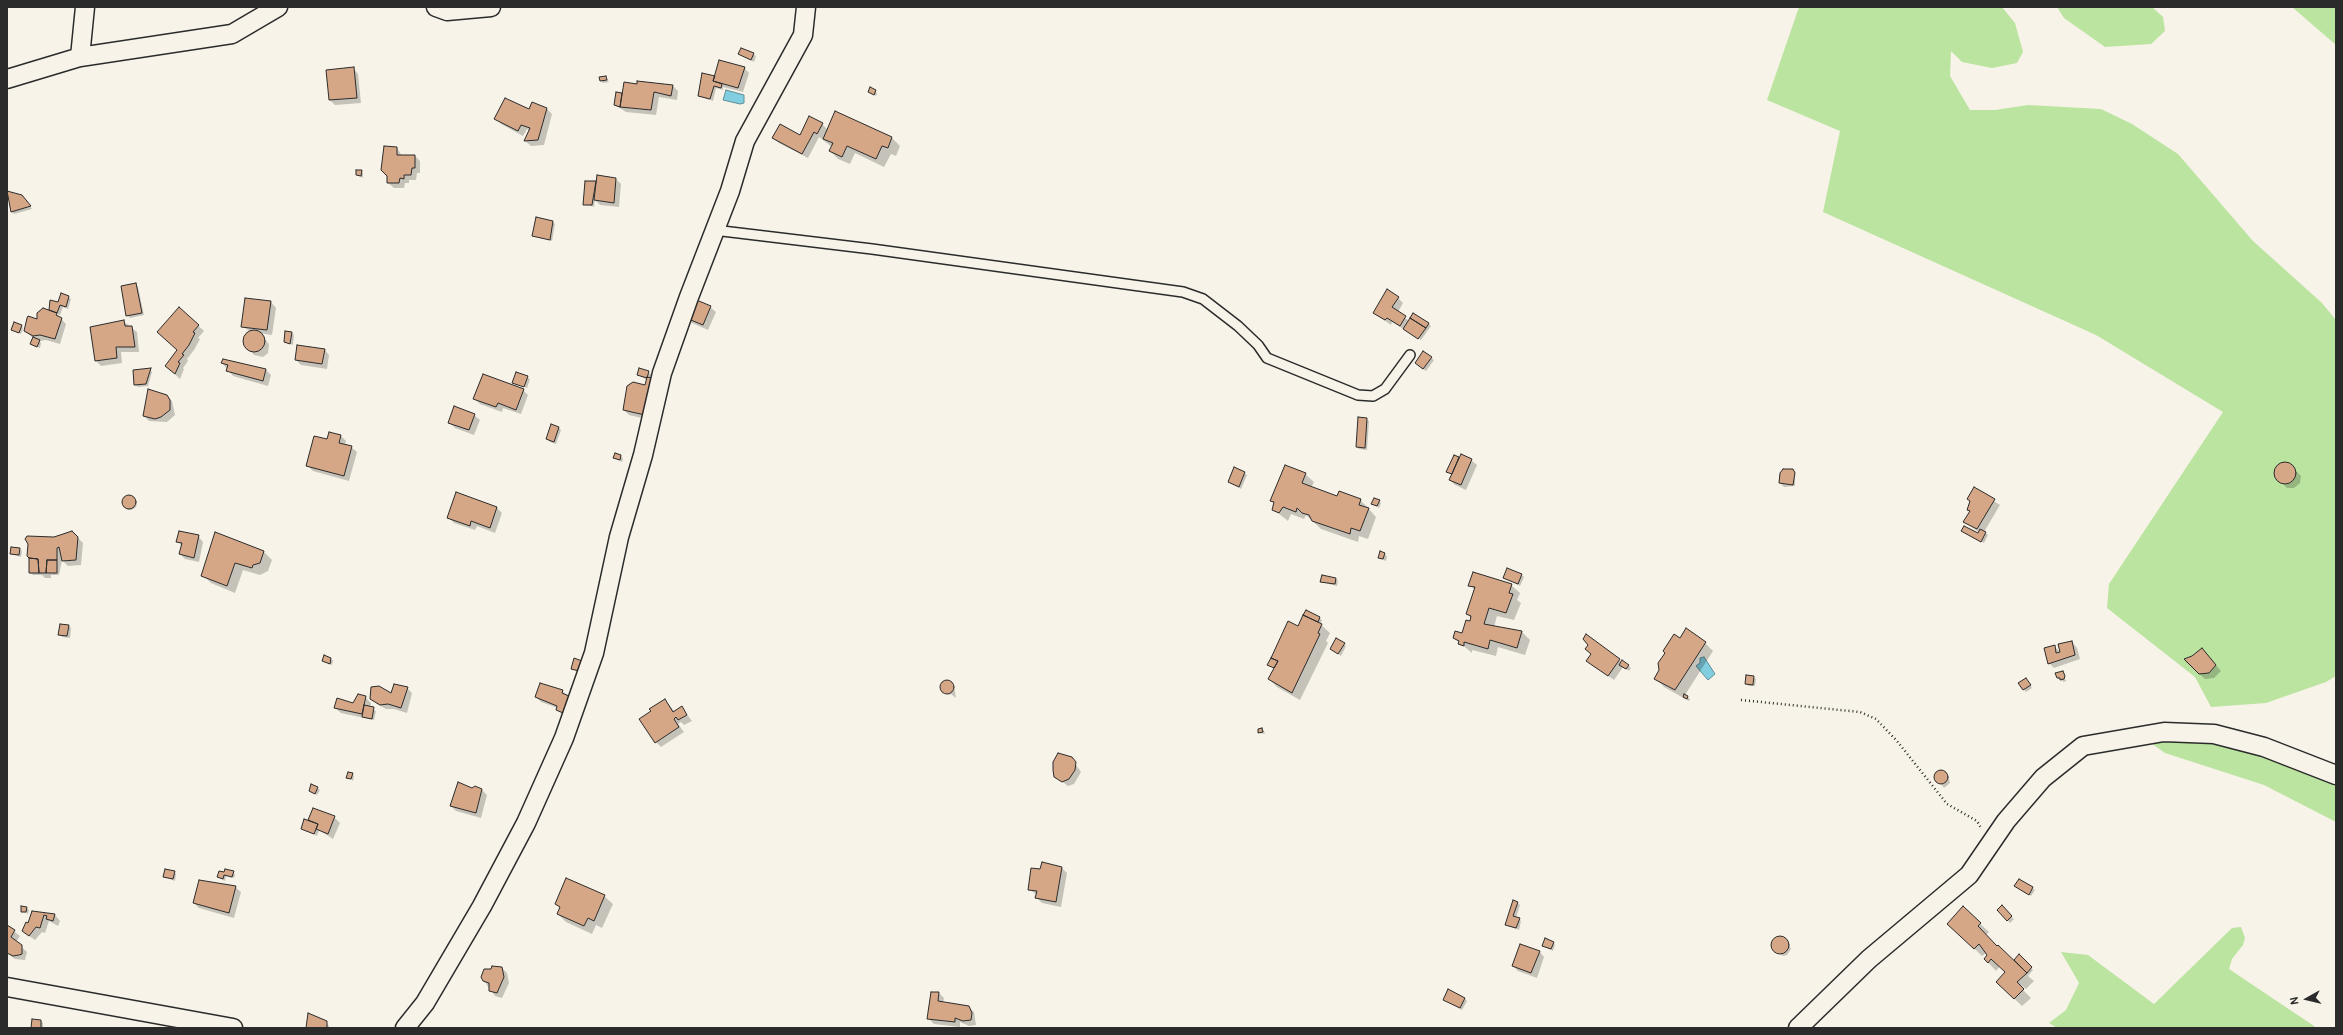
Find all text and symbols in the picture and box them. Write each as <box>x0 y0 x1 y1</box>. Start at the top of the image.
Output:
north arrow <box>2287 979 2327 1019</box>
text: N <box>2288 996 2302 1005</box>

